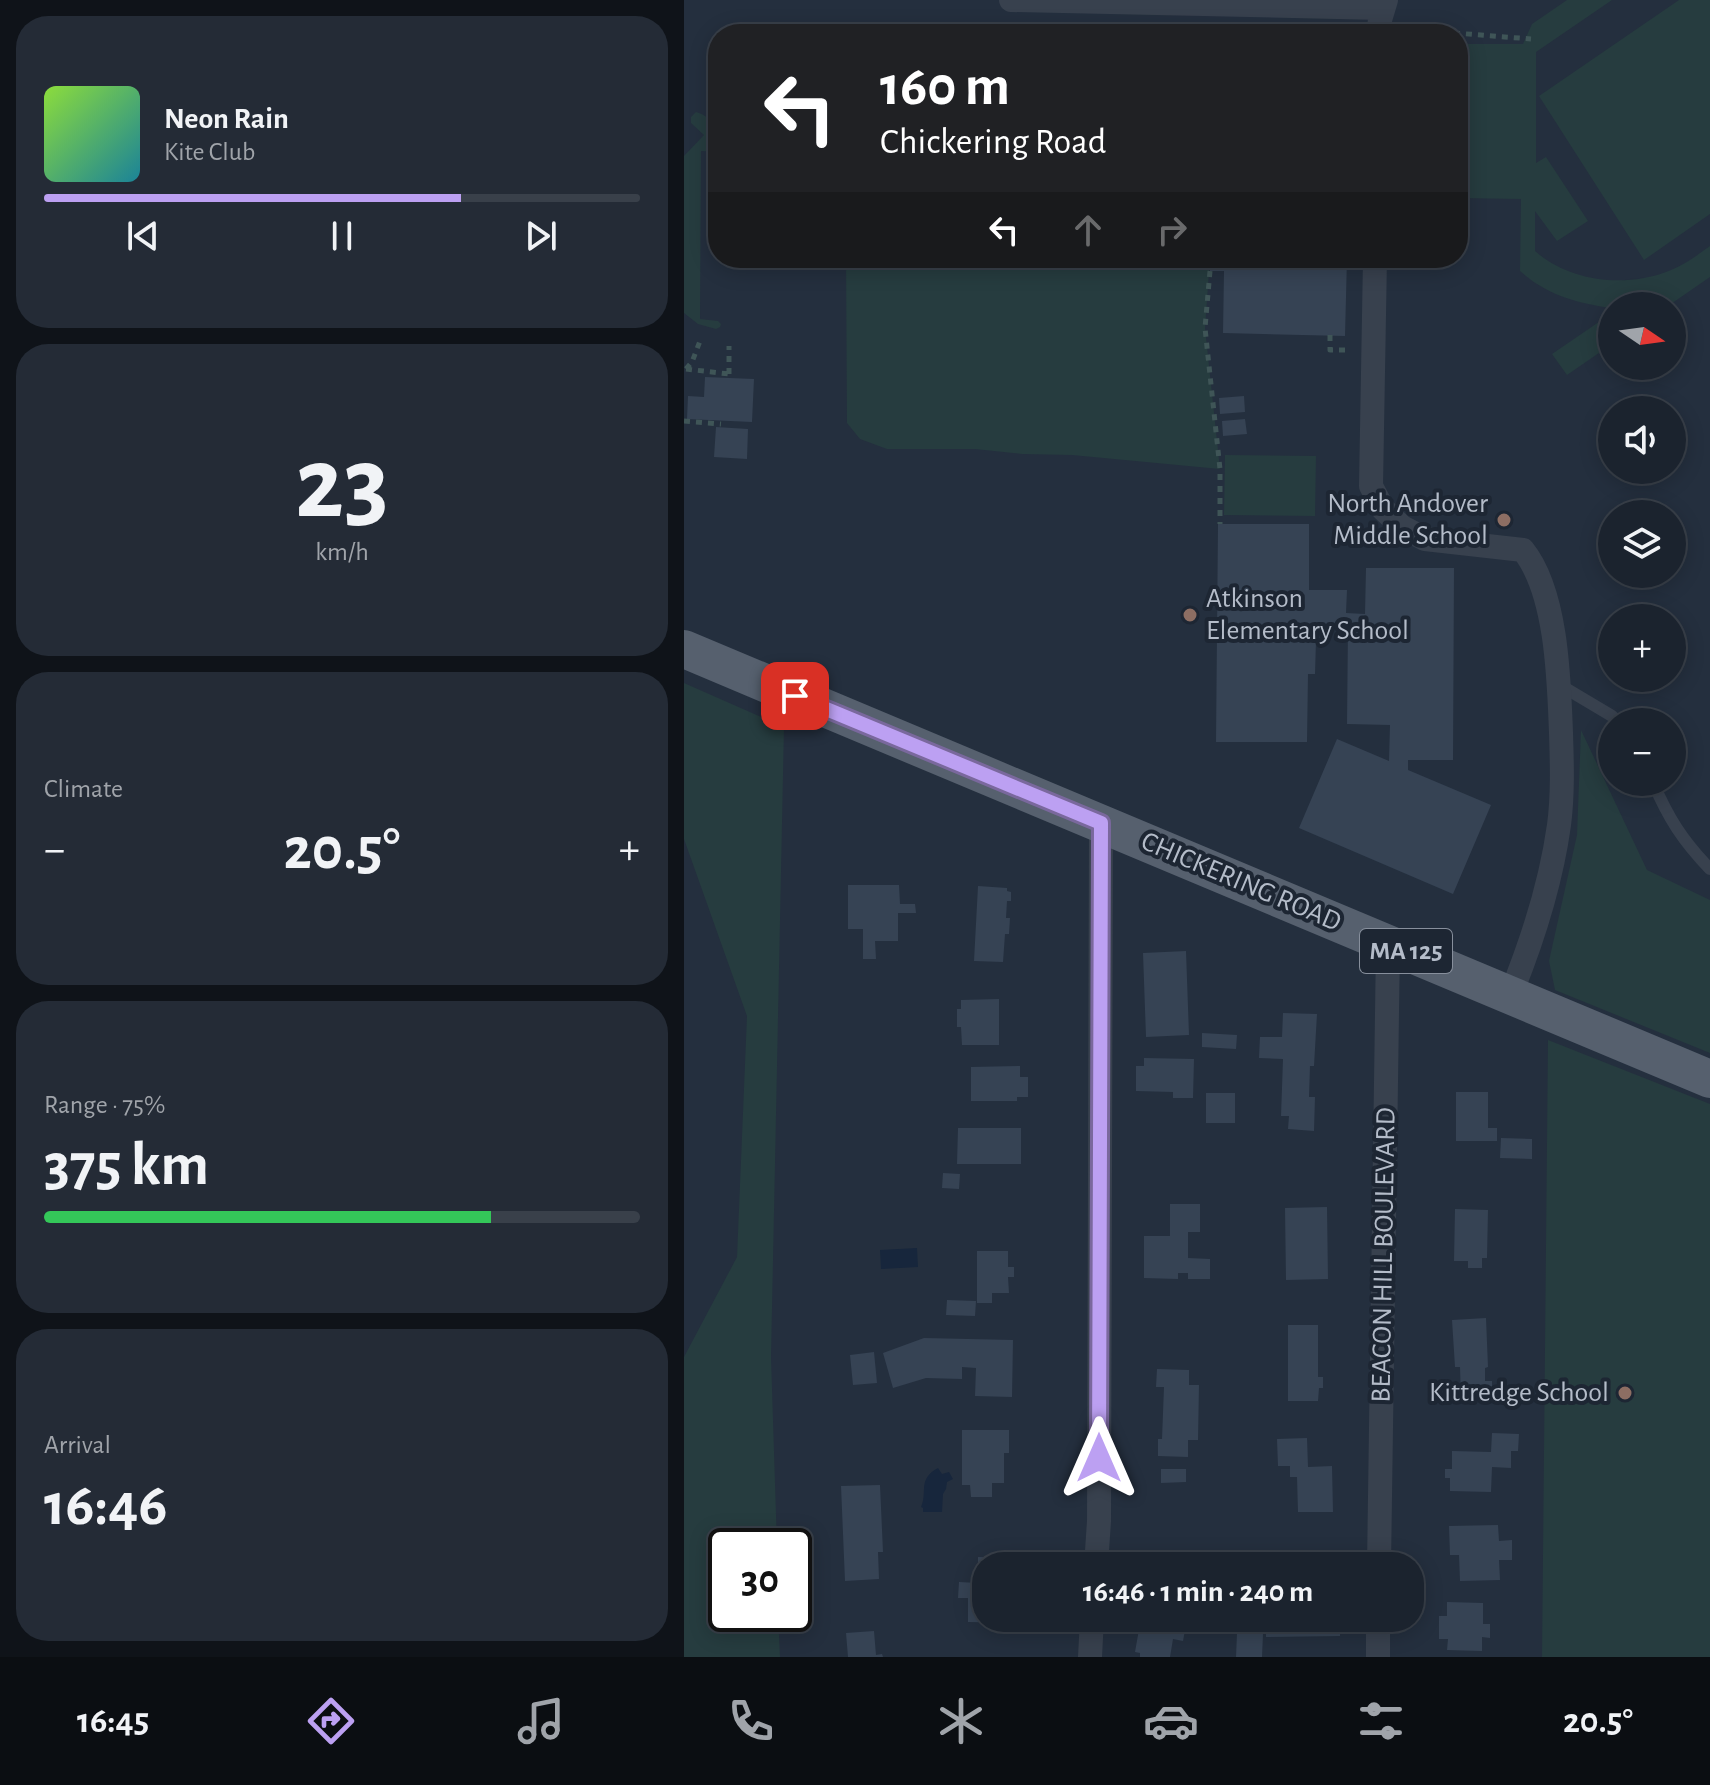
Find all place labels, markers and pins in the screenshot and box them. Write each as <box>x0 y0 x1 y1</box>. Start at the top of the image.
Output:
place label: North Andover Middle School <box>1327 490 1488 550</box>
marker: North Andover Middle School <box>1495 511 1513 529</box>
place label: Atkinson Elementary School <box>1206 585 1409 645</box>
marker: Atkinson Elementary School <box>1181 606 1199 624</box>
pin <box>761 662 829 730</box>
place label: Kittredge School <box>1429 1379 1609 1407</box>
marker: Kittredge School <box>1616 1384 1634 1402</box>

